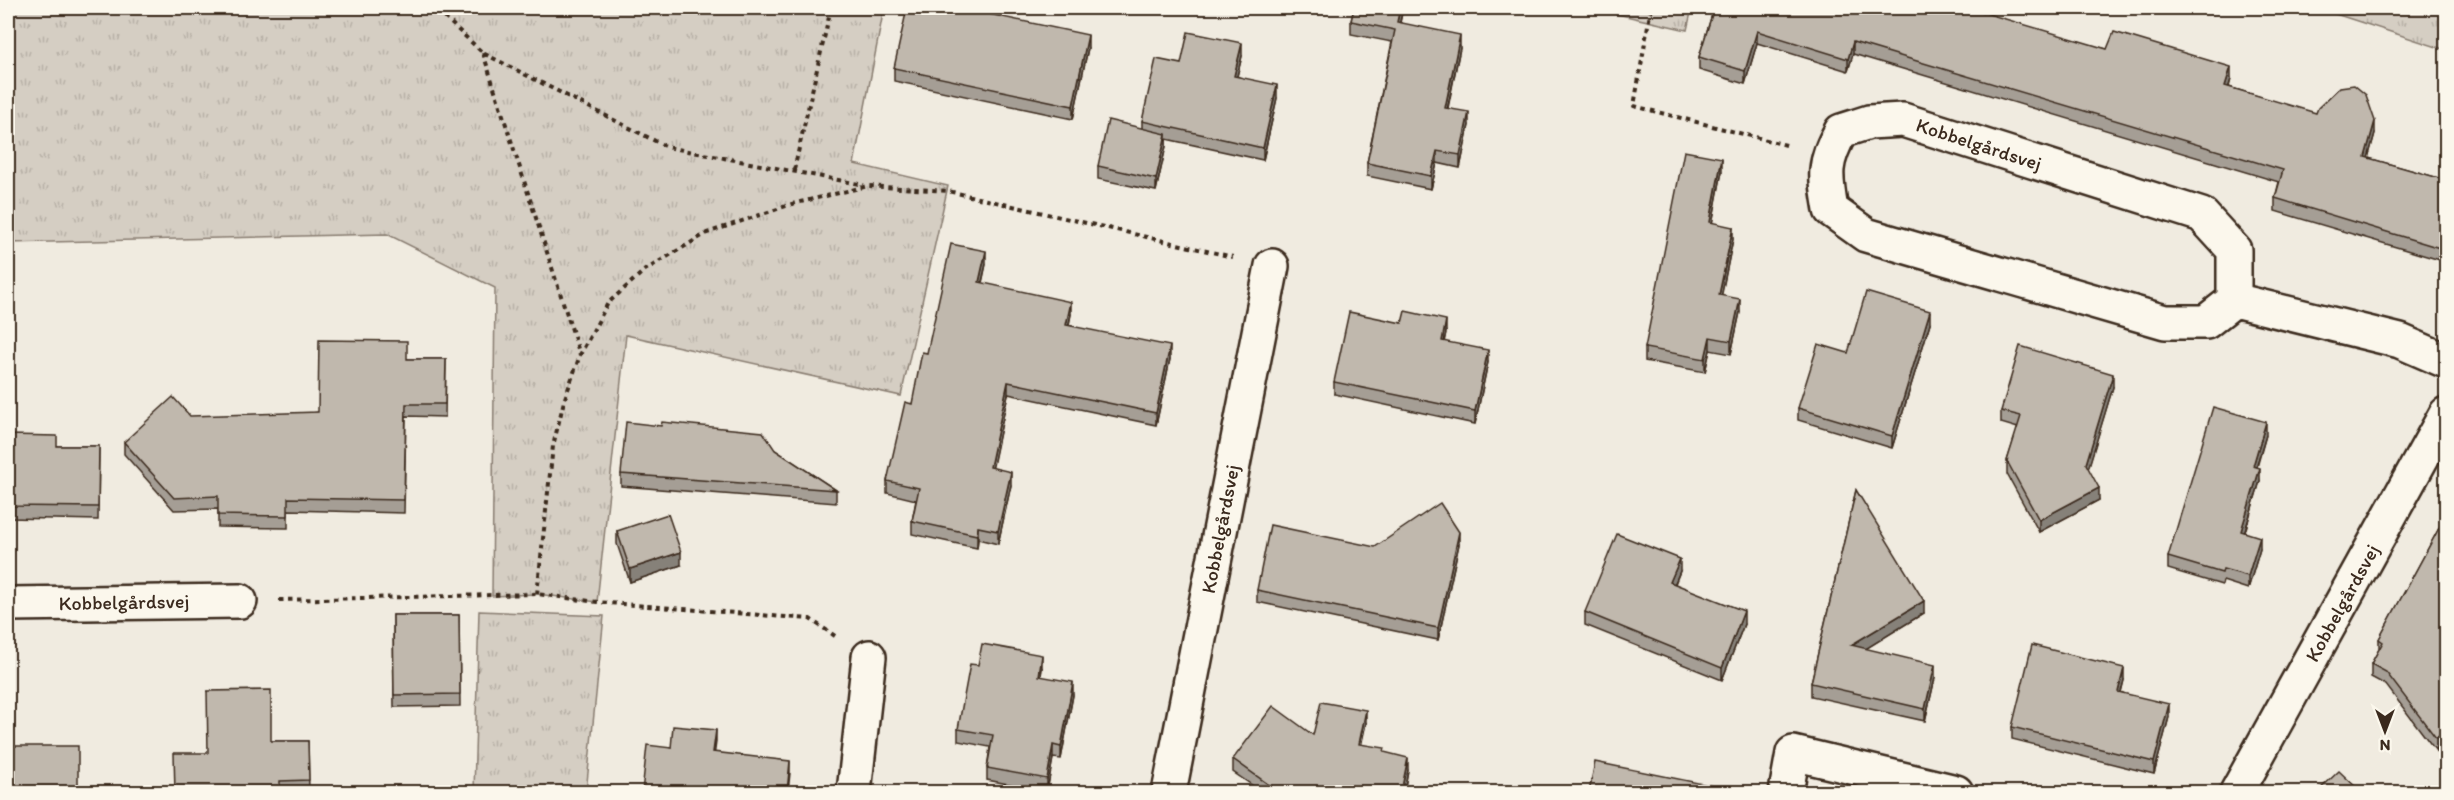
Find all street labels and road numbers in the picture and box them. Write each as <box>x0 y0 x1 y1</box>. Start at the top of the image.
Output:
street label: Kobbelgårdsvej <box>1913 112 2045 176</box>
street label: Kobbelgårdsvej <box>1196 463 1244 595</box>
street label: Kobbelgårdsvej <box>2300 540 2384 666</box>
street label: Kobbelgårdsvej <box>58 589 190 615</box>

